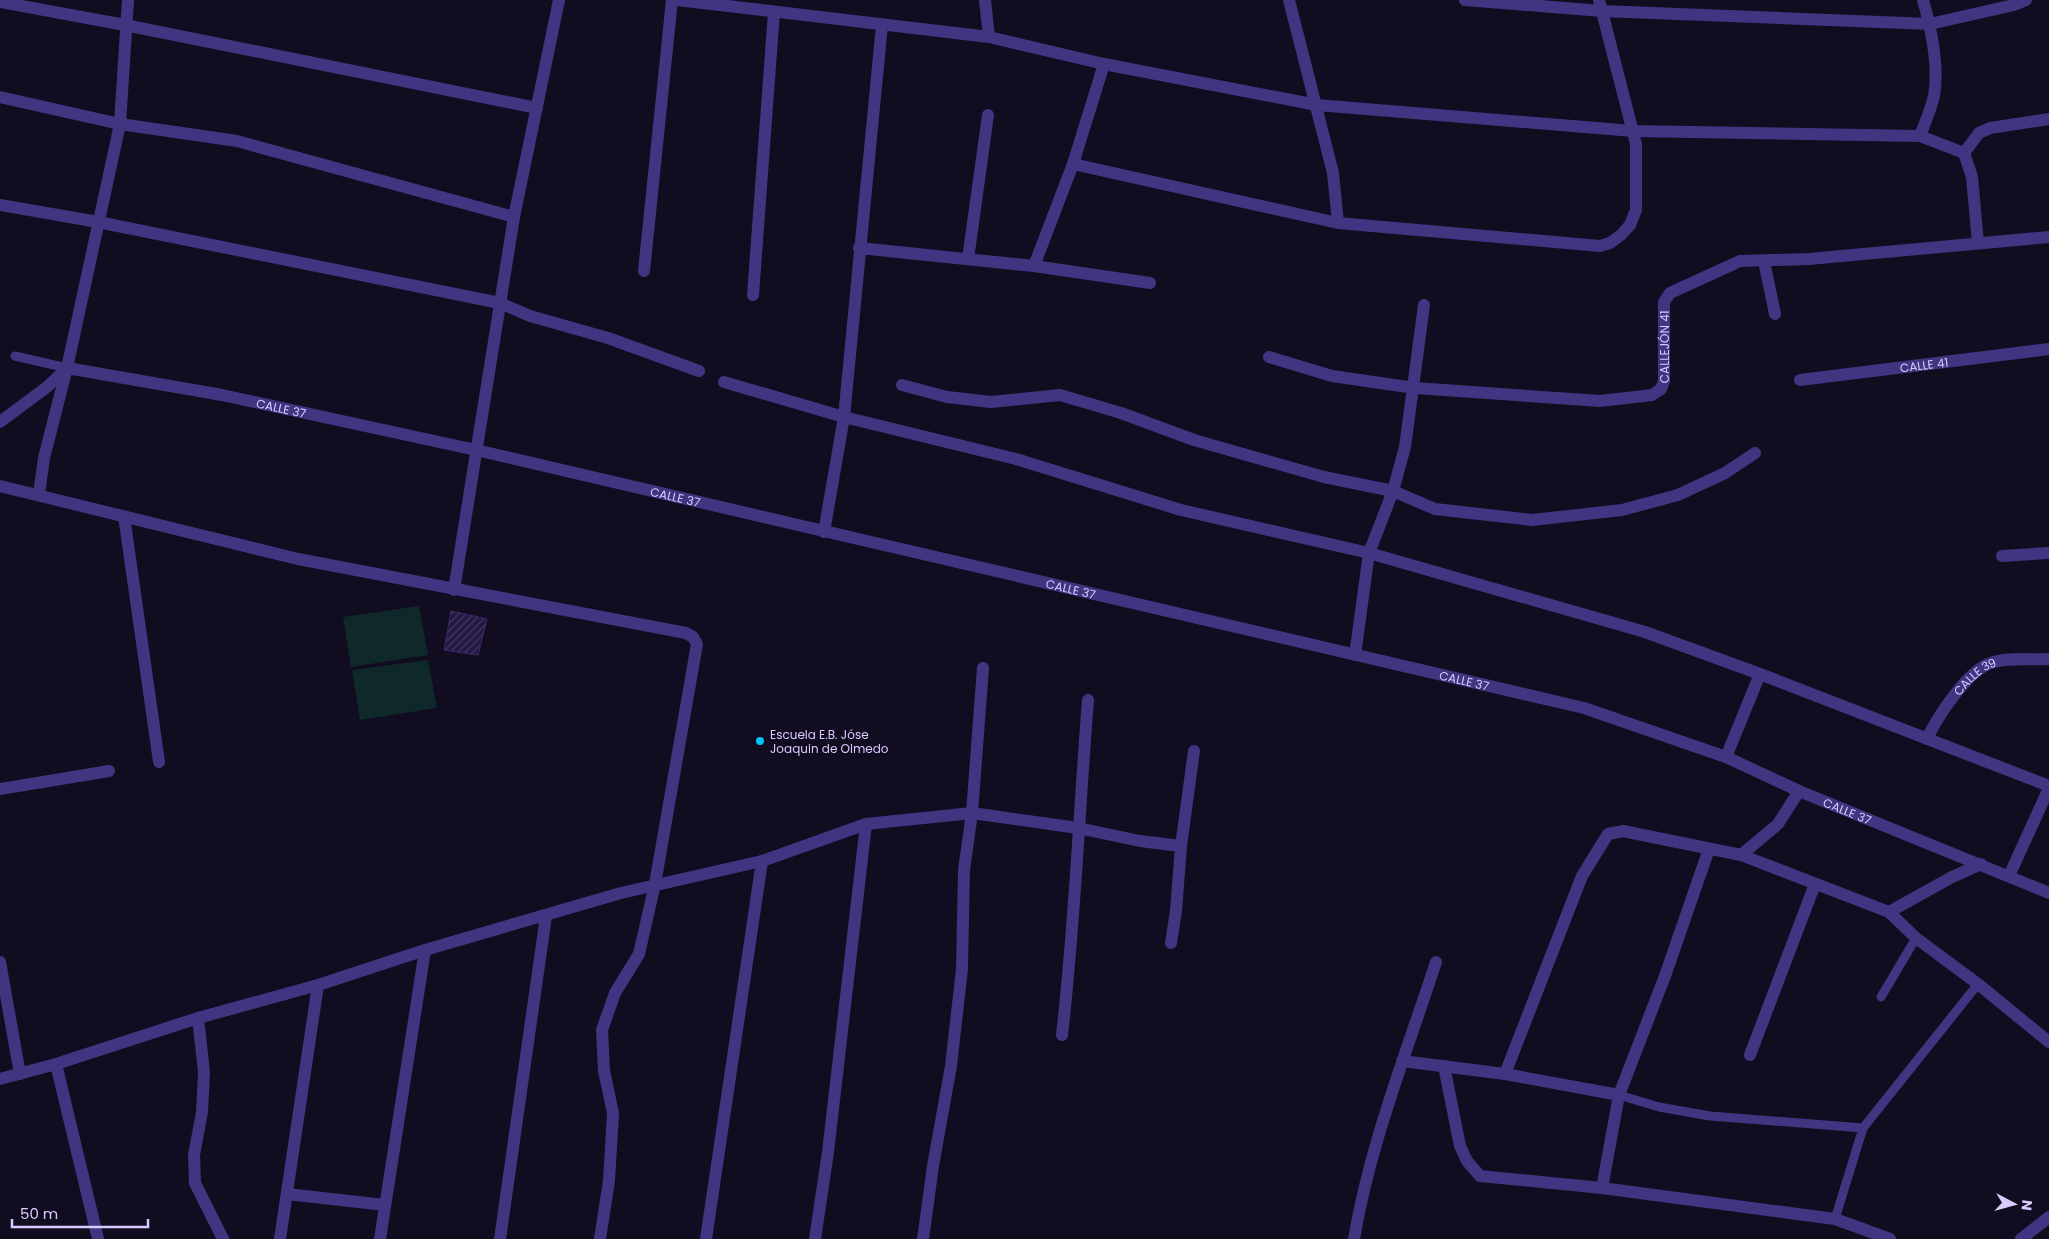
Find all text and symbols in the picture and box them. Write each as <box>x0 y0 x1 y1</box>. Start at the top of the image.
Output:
street label: CALLEJÓN 41 <box>1656 310 1673 383</box>
street label: CALLE 41 <box>1899 353 1949 376</box>
street label: CALLE 37 <box>255 394 308 422</box>
street label: CALLE 37 <box>649 482 703 511</box>
street label: CALLE 37 <box>1044 574 1098 603</box>
street label: CALLE 39 <box>1949 653 1998 699</box>
street label: CALLE 37 <box>1438 666 1491 694</box>
place label: Escuela E.B. Jóse Joaquin de Olmedo <box>770 726 889 757</box>
marker: Escuela E.B. Jóse Joaquin de Olmedo <box>754 735 766 747</box>
street label: CALLE 37 <box>1821 793 1875 828</box>
north arrow <box>1989 1179 2039 1229</box>
scale bar <box>12 1196 149 1228</box>
text: N <box>2016 1199 2037 1212</box>
text: 50 m <box>20 1203 58 1224</box>

